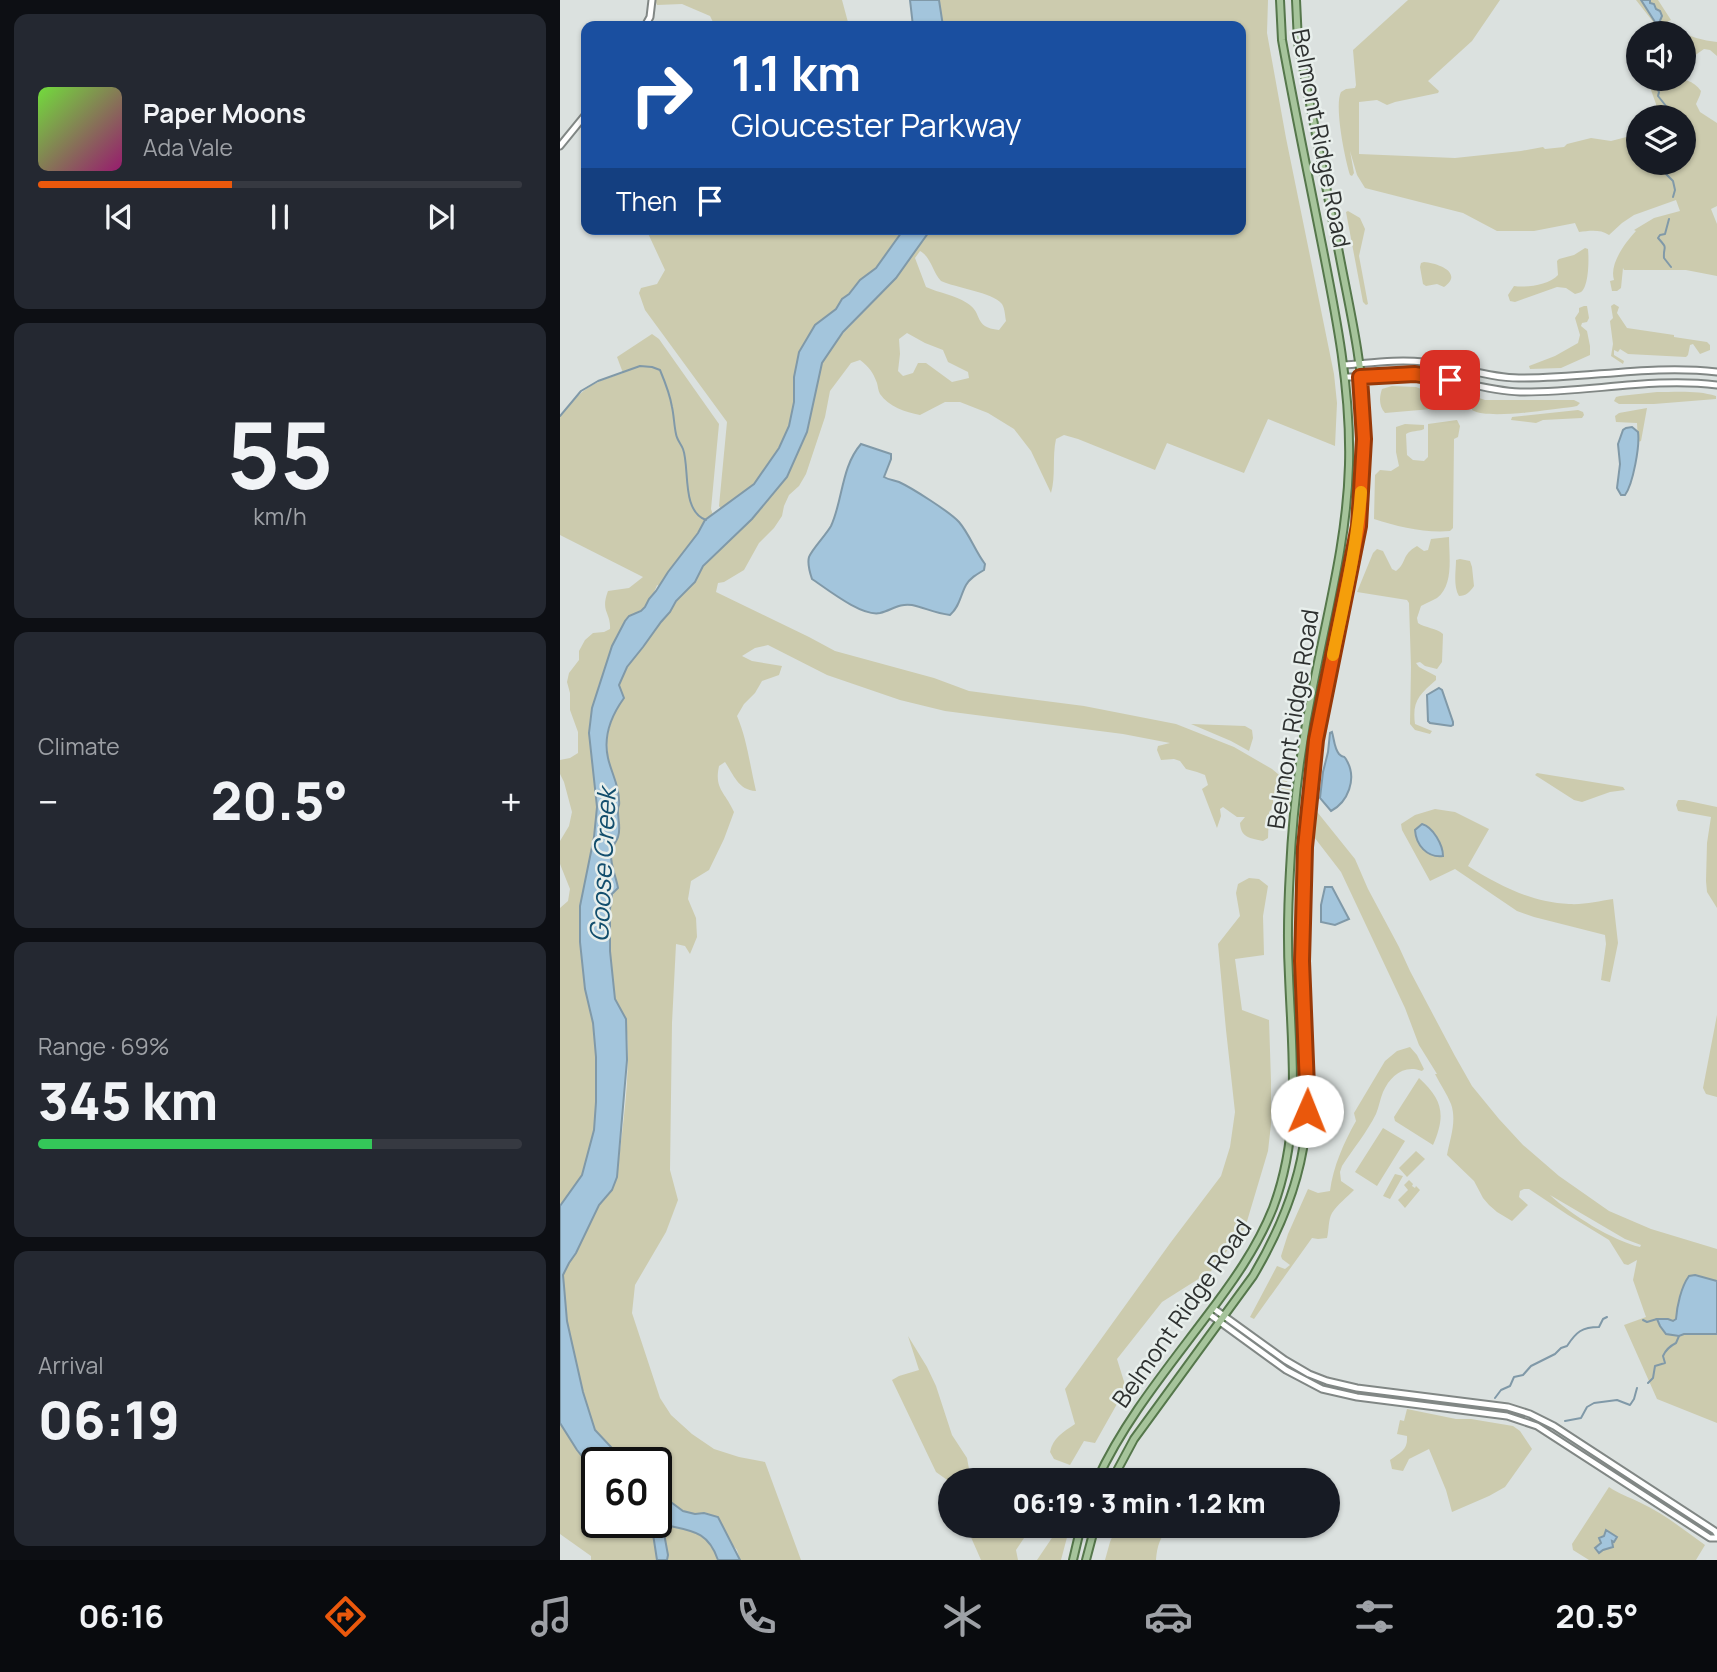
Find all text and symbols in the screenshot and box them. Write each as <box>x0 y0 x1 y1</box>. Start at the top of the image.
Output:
map controls <box>1626 21 1696 175</box>
button: sound <box>1626 21 1696 91</box>
street label: Belmont Ridge Road <box>1285 26 1359 250</box>
text: 1.1 km <box>731 39 861 106</box>
icon: right <box>616 49 707 140</box>
text: Paper Moons <box>143 95 306 131</box>
text: Gloucester Parkway <box>731 103 1022 147</box>
button: layers <box>1626 105 1696 175</box>
text: Ada Vale <box>143 131 233 163</box>
icon: arrive <box>691 182 729 220</box>
text: Then <box>616 183 677 219</box>
icon: previous <box>100 198 138 236</box>
icon: pause <box>261 198 299 236</box>
icon: next <box>422 198 460 236</box>
pin <box>1420 350 1480 410</box>
icon: arrive <box>1431 361 1469 399</box>
text: 55 <box>227 392 333 516</box>
text: km/h <box>253 500 307 532</box>
street label: Belmont Ridge Road <box>1258 607 1326 831</box>
text: Climate <box>38 730 120 762</box>
text: 20.5° <box>211 765 348 836</box>
text: − <box>38 775 59 827</box>
text: + <box>500 775 522 827</box>
water label: Goose Creek <box>580 783 624 943</box>
text: Range · 69% <box>38 1030 169 1062</box>
text: 345 km <box>38 1065 218 1136</box>
position arrow <box>1270 1074 1344 1148</box>
street label: Belmont Ridge Road <box>1104 1212 1258 1414</box>
text: Arrival <box>38 1349 104 1381</box>
text: 06:19 <box>38 1384 180 1455</box>
speed limit sign: 60 <box>581 1447 672 1538</box>
text: 06:19 · 3 min · 1.2 km <box>1012 1485 1266 1521</box>
icon: directions <box>321 1592 370 1641</box>
icon: music <box>527 1592 576 1641</box>
icon: phone <box>732 1592 781 1641</box>
icon: climate <box>938 1592 987 1641</box>
icon: car <box>1144 1592 1193 1641</box>
icon: filters <box>1350 1592 1399 1641</box>
text: 06:16 <box>78 1594 164 1638</box>
text: 20.5° <box>1556 1594 1639 1638</box>

